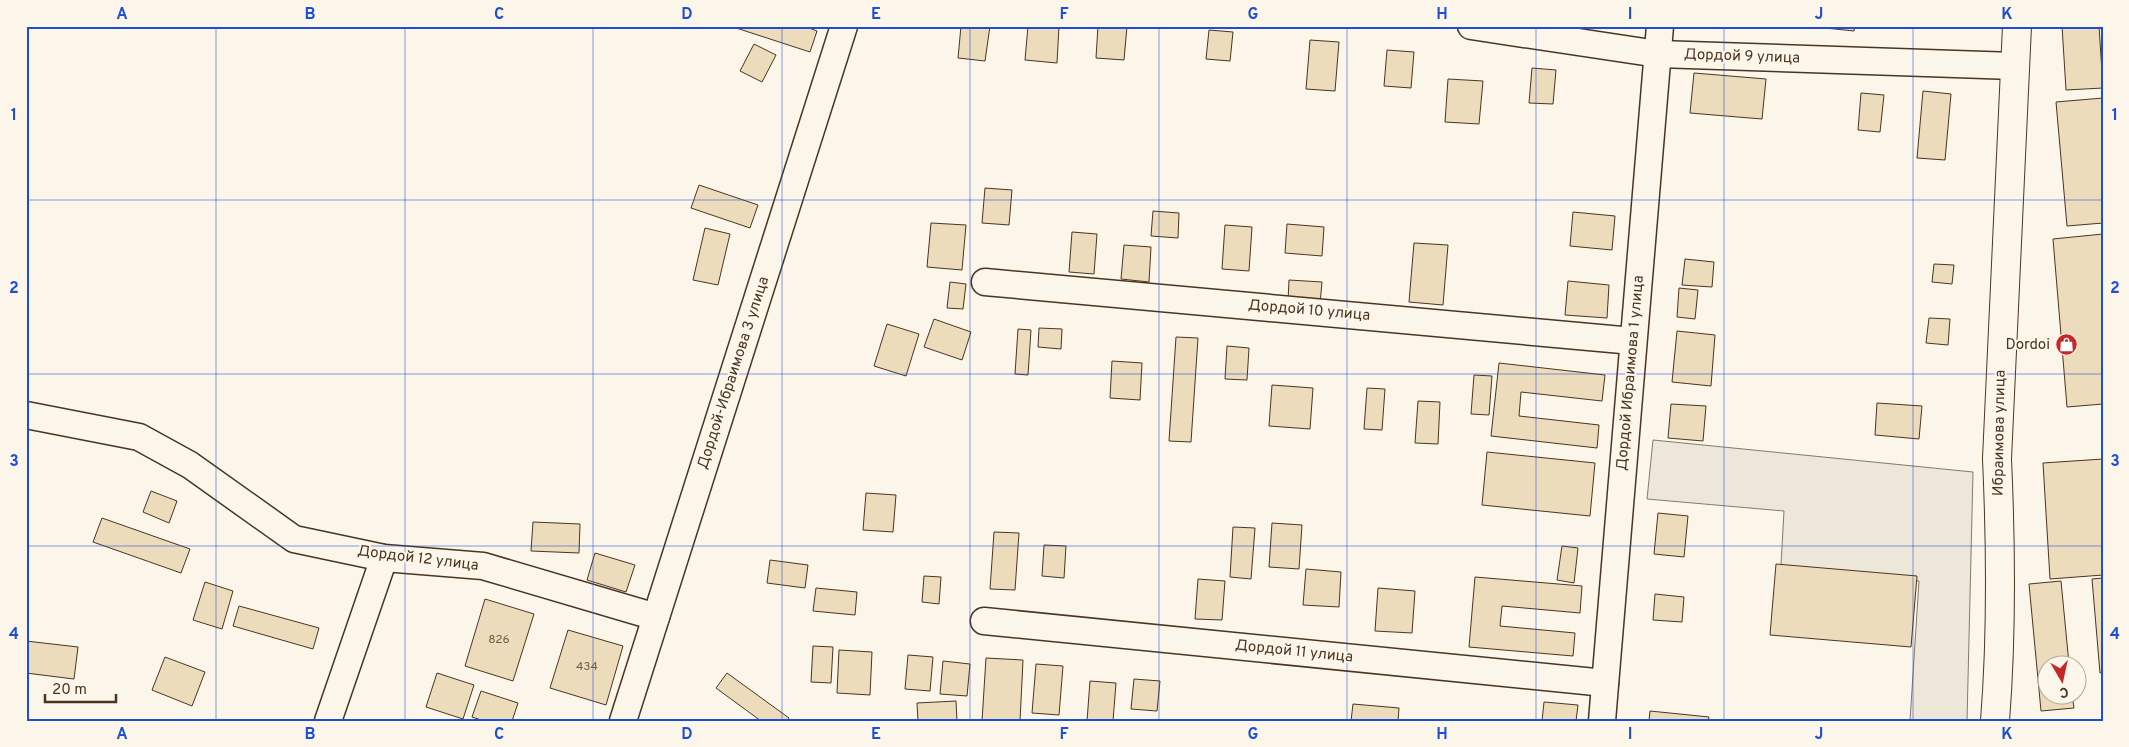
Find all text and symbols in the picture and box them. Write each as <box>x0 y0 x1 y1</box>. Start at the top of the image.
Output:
text: A <box>116 5 128 25</box>
text: B <box>304 5 316 25</box>
text: C <box>494 5 504 25</box>
text: D <box>681 5 693 25</box>
text: E <box>871 5 881 25</box>
text: F <box>1059 5 1069 25</box>
text: G <box>1248 5 1258 25</box>
text: H <box>1436 5 1448 25</box>
text: I <box>1628 5 1632 25</box>
text: J <box>1815 5 1823 25</box>
text: K <box>2001 5 2013 25</box>
street label: Дордой 9 улица <box>1684 45 1800 69</box>
text: 1 <box>11 106 17 126</box>
text: 1 <box>2112 106 2118 126</box>
street label: Дордой-Ибраимова 3 улица <box>694 274 774 472</box>
street label: Дордой Ибраимова 1 улица <box>1613 275 1649 471</box>
text: 2 <box>9 279 19 299</box>
text: 2 <box>2110 279 2120 299</box>
street label: Дордой 10 улица <box>1247 296 1371 326</box>
shop icon: Dordoi <box>2054 333 2078 357</box>
place label: Dordoi <box>2006 336 2050 355</box>
street label: Ибраимова улица <box>1989 370 2011 496</box>
text: 3 <box>9 452 19 472</box>
text: 3 <box>2110 452 2120 472</box>
street label: Дордой 12 улица <box>356 542 480 576</box>
text: 4 <box>9 625 19 645</box>
text: 4 <box>2110 625 2120 645</box>
house number: 826 <box>488 632 510 648</box>
street label: Дордой 11 улица <box>1234 636 1354 668</box>
north arrow <box>2036 654 2086 704</box>
house number: 434 <box>576 659 598 675</box>
scale bar <box>45 672 116 704</box>
text: 20 m <box>52 681 87 700</box>
text: С <box>2058 682 2070 700</box>
text: A <box>116 725 128 745</box>
text: B <box>304 725 316 745</box>
text: C <box>494 725 504 745</box>
text: D <box>681 725 693 745</box>
text: E <box>871 725 881 745</box>
text: F <box>1059 725 1069 745</box>
text: G <box>1248 725 1258 745</box>
text: H <box>1436 725 1448 745</box>
text: I <box>1628 725 1632 745</box>
text: J <box>1815 725 1823 745</box>
text: K <box>2001 725 2013 745</box>

